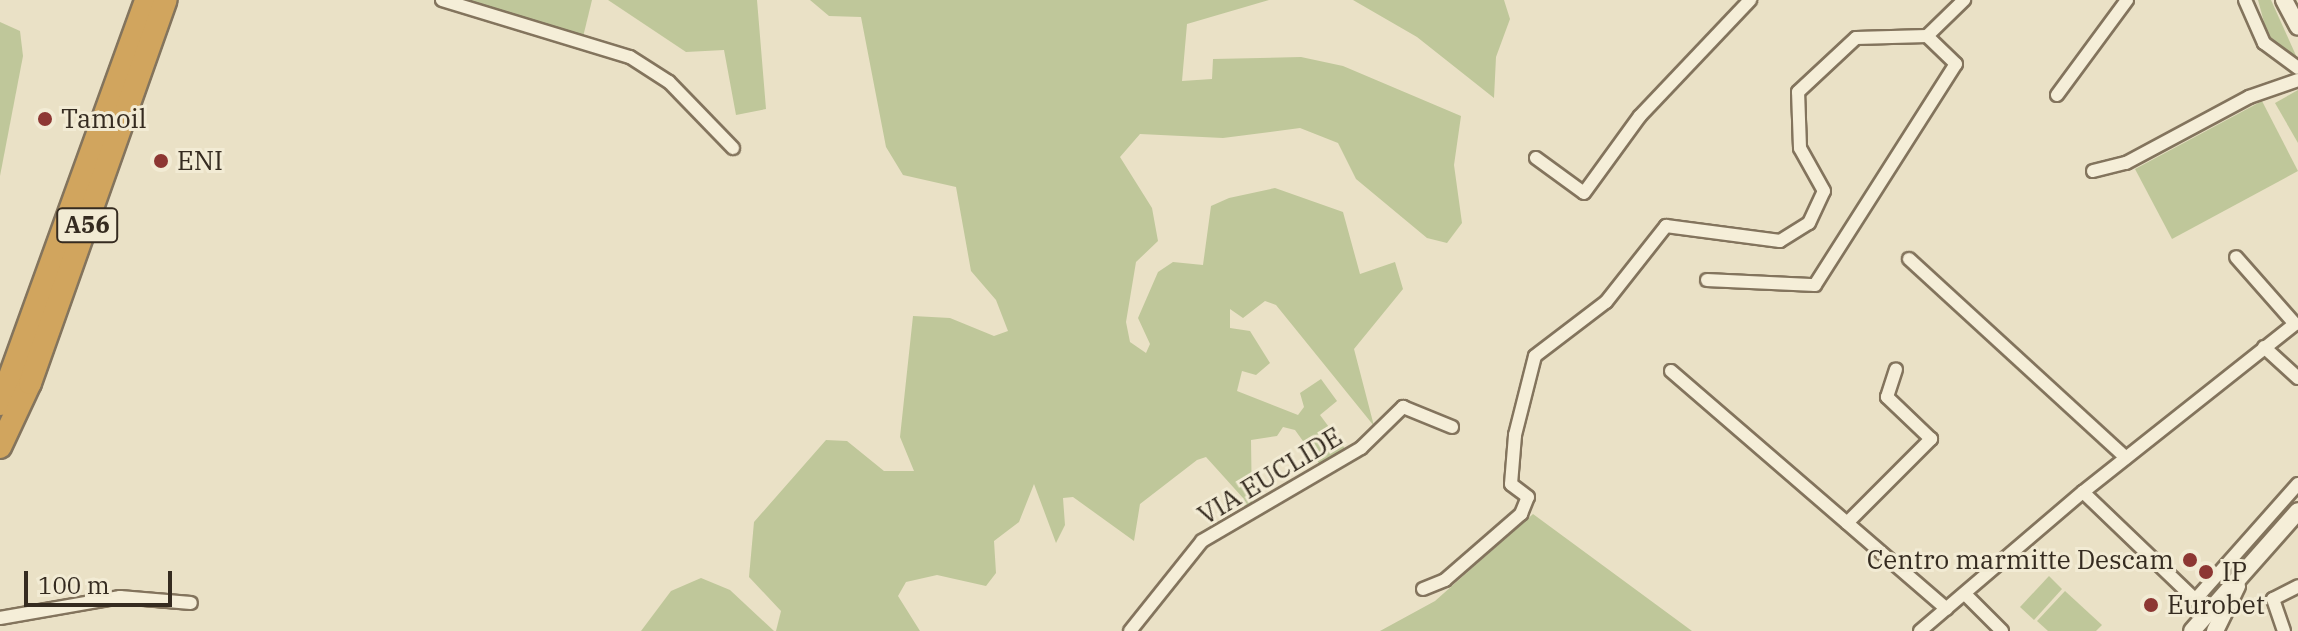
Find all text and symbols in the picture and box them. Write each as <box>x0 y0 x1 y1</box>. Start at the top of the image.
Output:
place label: Tamoil <box>61 103 147 135</box>
marker: Tamoil <box>36 110 54 128</box>
place label: ENI <box>177 145 223 177</box>
marker: ENI <box>152 152 170 170</box>
road number: A56 <box>55 205 119 245</box>
street label: VIA EUCLIDE <box>1192 421 1348 531</box>
place label: Centro marmitte Descam <box>1867 544 2174 576</box>
marker: Centro marmitte Descam <box>2181 551 2199 569</box>
scale bar <box>28 555 176 605</box>
place label: IP <box>2222 556 2247 588</box>
marker: IP <box>2197 563 2215 581</box>
text: 100 m <box>38 569 110 601</box>
place label: Eurobet <box>2167 589 2265 621</box>
marker: Eurobet <box>2142 596 2160 614</box>

